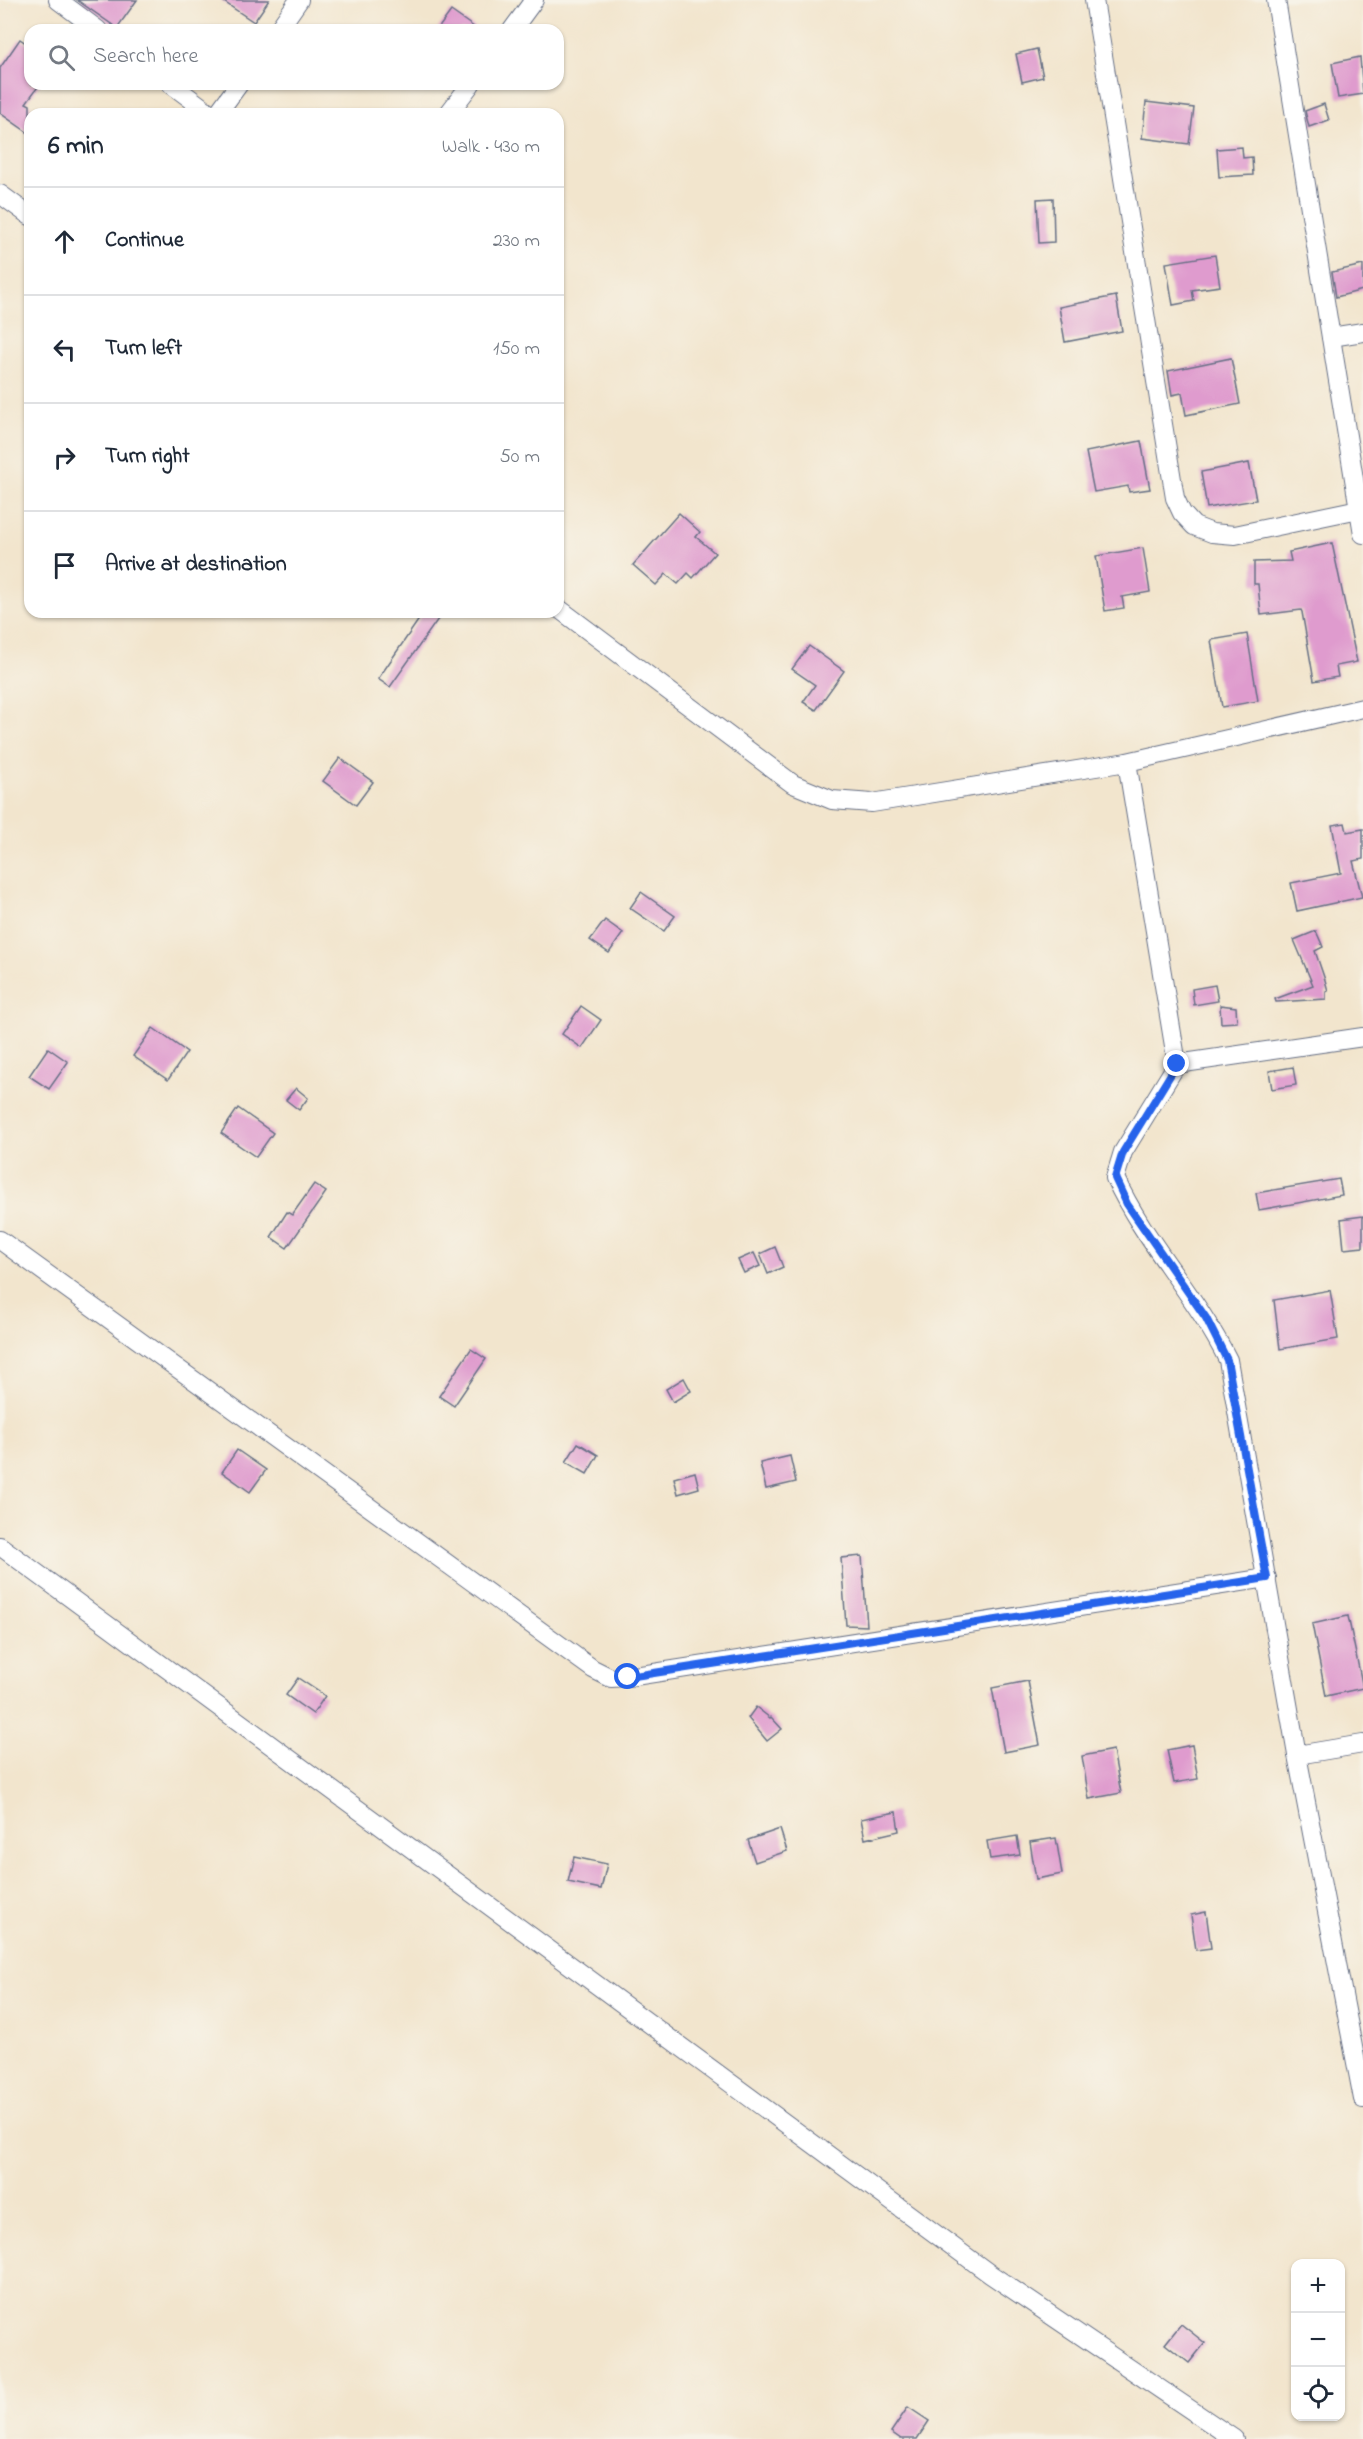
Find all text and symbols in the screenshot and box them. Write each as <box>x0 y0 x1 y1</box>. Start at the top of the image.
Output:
search box <box>24 24 564 90</box>
icon: search <box>45 41 78 74</box>
text: Search here <box>93 41 198 73</box>
text: 6 min <box>48 128 104 166</box>
text: Walk · 430 m <box>442 133 540 162</box>
icon: ahead <box>48 225 81 258</box>
text: Continue <box>105 225 184 257</box>
text: 230 m <box>493 227 540 256</box>
icon: left <box>48 333 81 366</box>
text: Turn left <box>105 333 182 365</box>
text: 150 m <box>493 335 540 364</box>
icon: right <box>48 441 81 474</box>
text: Turn right <box>105 441 190 473</box>
text: 50 m <box>499 443 540 472</box>
icon: arrive <box>48 549 81 582</box>
text: Arrive at destination <box>105 549 287 581</box>
route end <box>1163 1050 1189 1076</box>
route start <box>614 1663 640 1689</box>
map controls <box>1291 2259 1345 2421</box>
button: + <box>1291 2259 1345 2313</box>
button: − <box>1291 2313 1345 2367</box>
button: locate <box>1291 2367 1345 2421</box>

